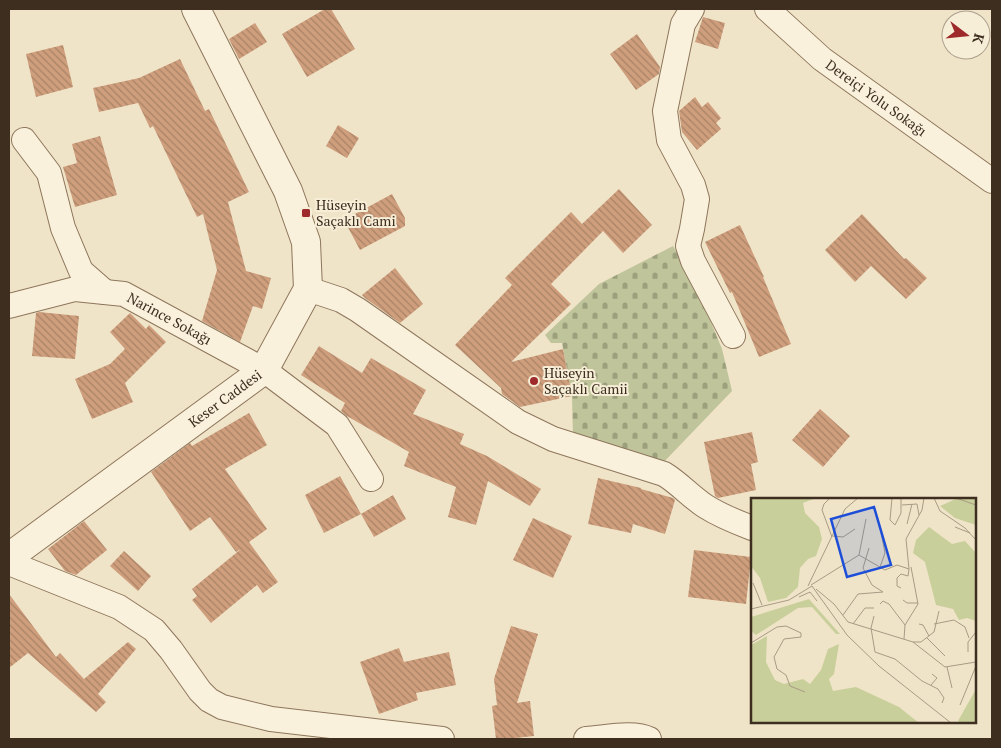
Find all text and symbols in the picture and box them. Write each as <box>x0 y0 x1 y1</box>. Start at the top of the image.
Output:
north arrow <box>941 10 991 60</box>
text: K <box>968 31 989 46</box>
street label: Dereiçi Yolu Sokağı <box>822 55 931 140</box>
place label: Hüseyin Saçaklı Cami <box>316 195 396 230</box>
marker: Hüseyin Saçaklı Cami <box>300 207 312 219</box>
street label: Narince Sokağı <box>124 288 215 349</box>
place label: Hüseyin Saçaklı Camii <box>544 363 628 398</box>
street label: Keser Caddesi <box>184 365 265 431</box>
marker: Hüseyin Saçaklı Camii <box>528 375 540 387</box>
inset map <box>751 498 976 723</box>

